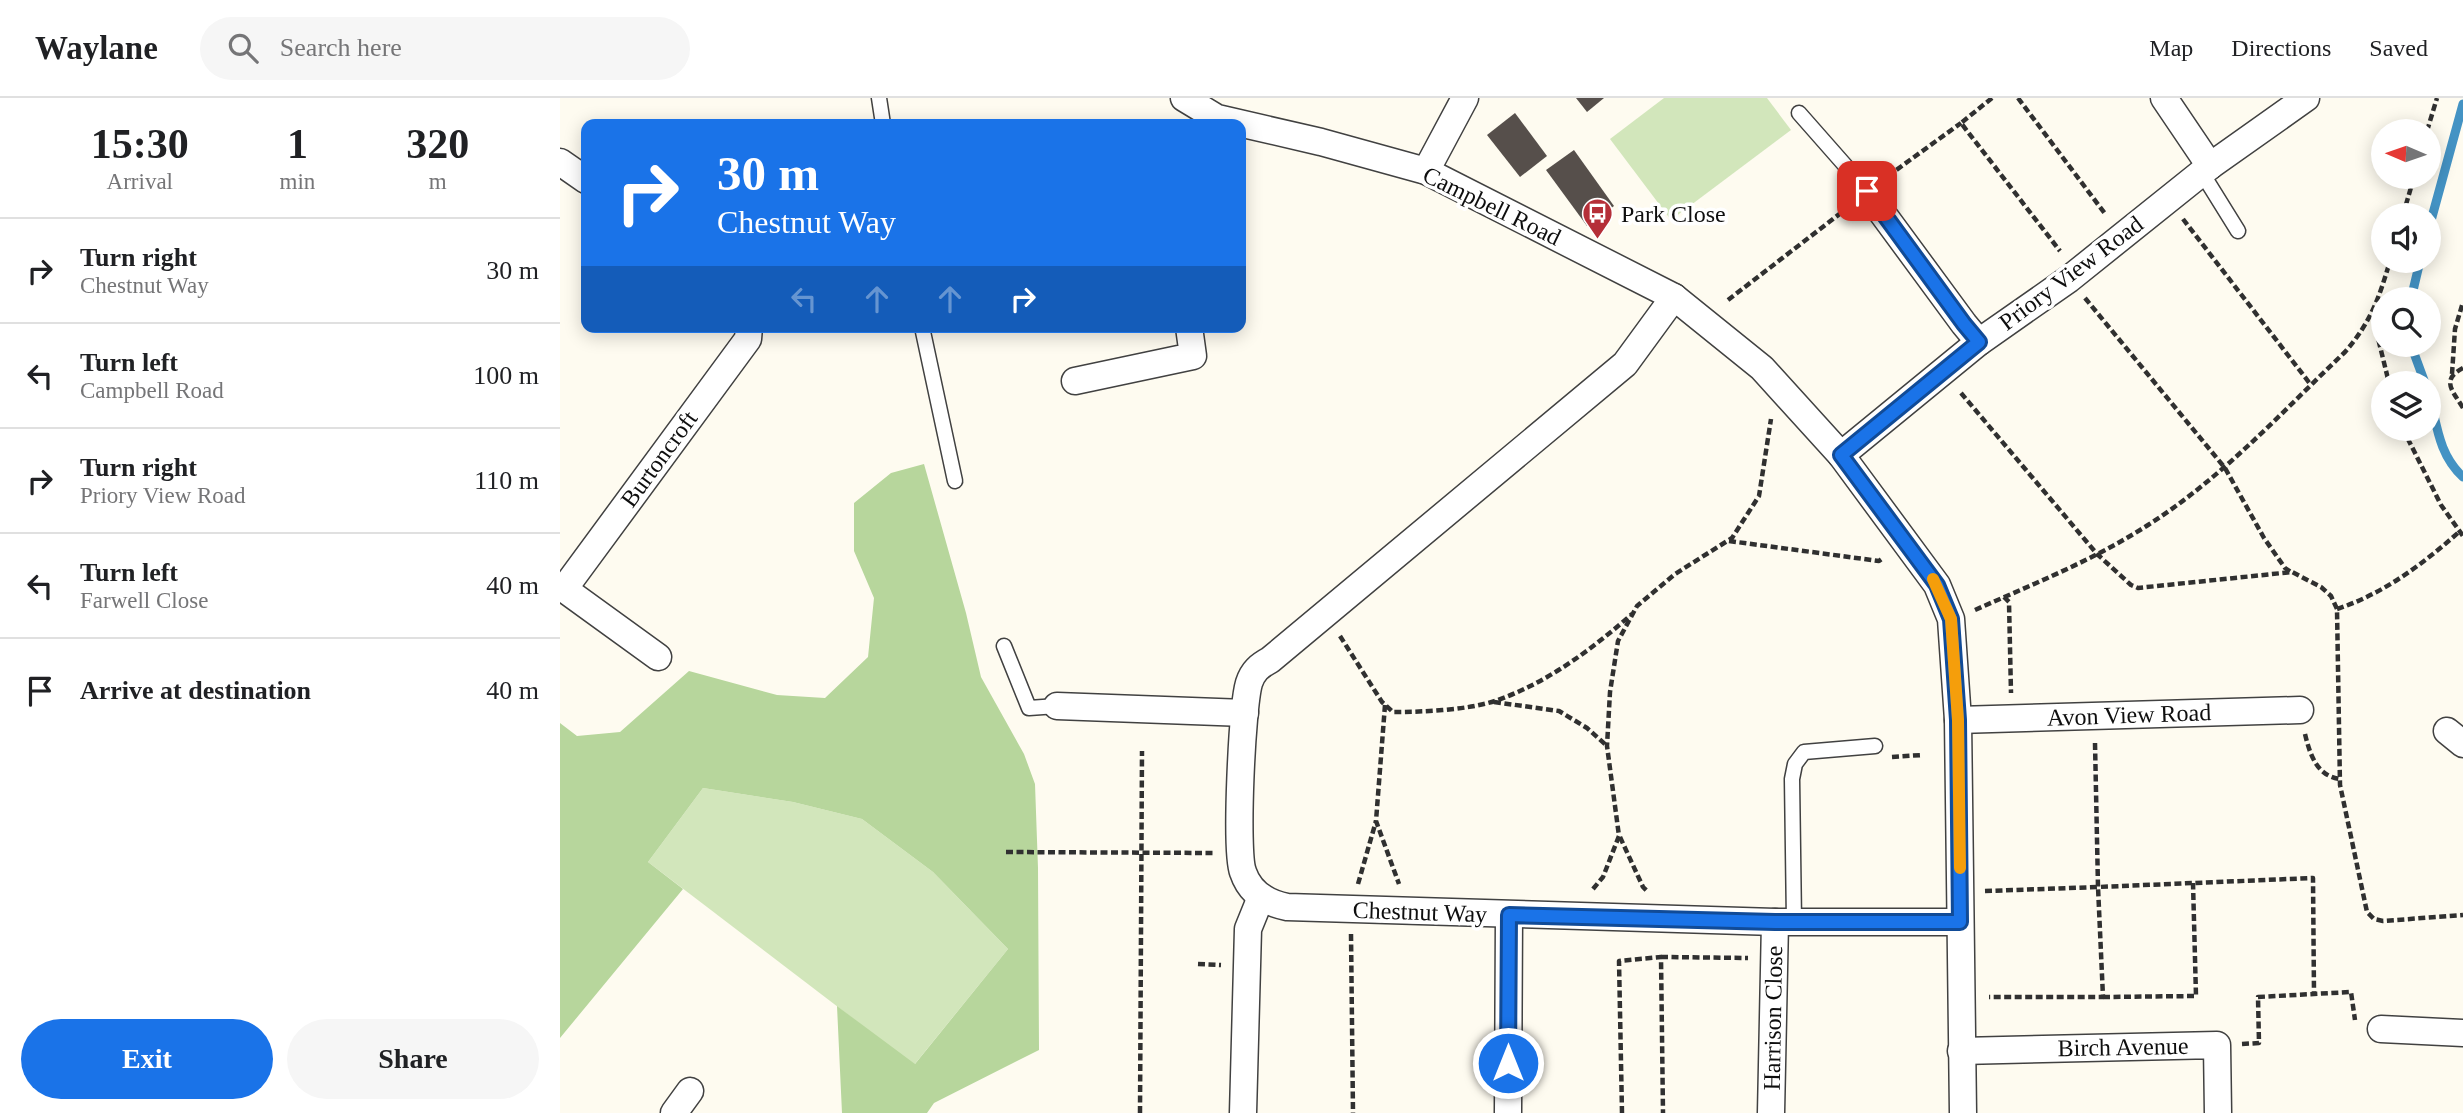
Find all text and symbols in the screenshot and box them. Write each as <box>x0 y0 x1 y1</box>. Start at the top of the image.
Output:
search box <box>200 17 690 80</box>
icon: search <box>224 29 262 67</box>
text: Waylane <box>35 30 158 66</box>
text: Search here <box>280 33 402 62</box>
text: Map <box>2149 35 2193 61</box>
text: Directions <box>2231 35 2331 61</box>
text: Saved <box>2369 35 2428 61</box>
north arrow <box>2371 119 2441 189</box>
map controls <box>2371 119 2441 441</box>
text: 15:30 <box>91 121 189 167</box>
text: 1 <box>287 121 308 167</box>
text: 320 <box>406 121 469 167</box>
text: 30 m <box>717 146 819 201</box>
icon: right <box>602 147 693 238</box>
street label: Campbell Road <box>1419 161 1565 251</box>
pin <box>1837 161 1897 221</box>
text: Arrival <box>107 169 173 194</box>
text: min <box>280 169 315 194</box>
text: m <box>429 169 447 194</box>
icon: arrive <box>1848 172 1886 210</box>
bus stop icon: Park Close <box>1581 197 1615 241</box>
place label: Park Close <box>1621 201 1726 227</box>
button: sound <box>2371 203 2441 273</box>
text: Chestnut Way <box>717 204 896 240</box>
street label: Priory View Road <box>1994 211 2148 335</box>
text: Turn right <box>80 243 197 272</box>
icon: right <box>21 252 59 290</box>
text: 30 m <box>486 256 539 285</box>
text: Chestnut Way <box>80 273 209 298</box>
icon: left <box>785 280 823 318</box>
icon: ahead <box>858 280 896 318</box>
icon: ahead <box>931 280 969 318</box>
icon: right <box>1004 280 1042 318</box>
button: search <box>2371 287 2441 357</box>
text: Turn left <box>80 348 178 377</box>
icon: left <box>21 357 59 395</box>
text: 100 m <box>473 361 539 390</box>
button: layers <box>2371 371 2441 441</box>
text: Campbell Road <box>80 378 224 403</box>
street label: Burtoncroft <box>616 406 703 512</box>
text: Turn right <box>80 453 197 482</box>
icon: right <box>21 462 59 500</box>
text: 110 m <box>474 466 539 495</box>
text: Priory View Road <box>80 483 246 508</box>
text: Turn left <box>80 558 178 587</box>
icon: left <box>21 567 59 605</box>
text: 40 m <box>486 571 539 600</box>
text: Farwell Close <box>80 588 208 613</box>
icon: arrive <box>21 672 59 710</box>
text: Arrive at destination <box>80 676 311 705</box>
text: 40 m <box>486 676 539 705</box>
street label: Avon View Road <box>2046 699 2212 731</box>
street label: Chestnut Way <box>1352 897 1488 927</box>
street label: Harrison Close <box>1759 945 1787 1091</box>
button: Exit <box>21 1019 273 1099</box>
button: Share <box>287 1019 539 1099</box>
position arrow <box>1471 1026 1545 1100</box>
street label: Birch Avenue <box>2057 1033 2189 1061</box>

